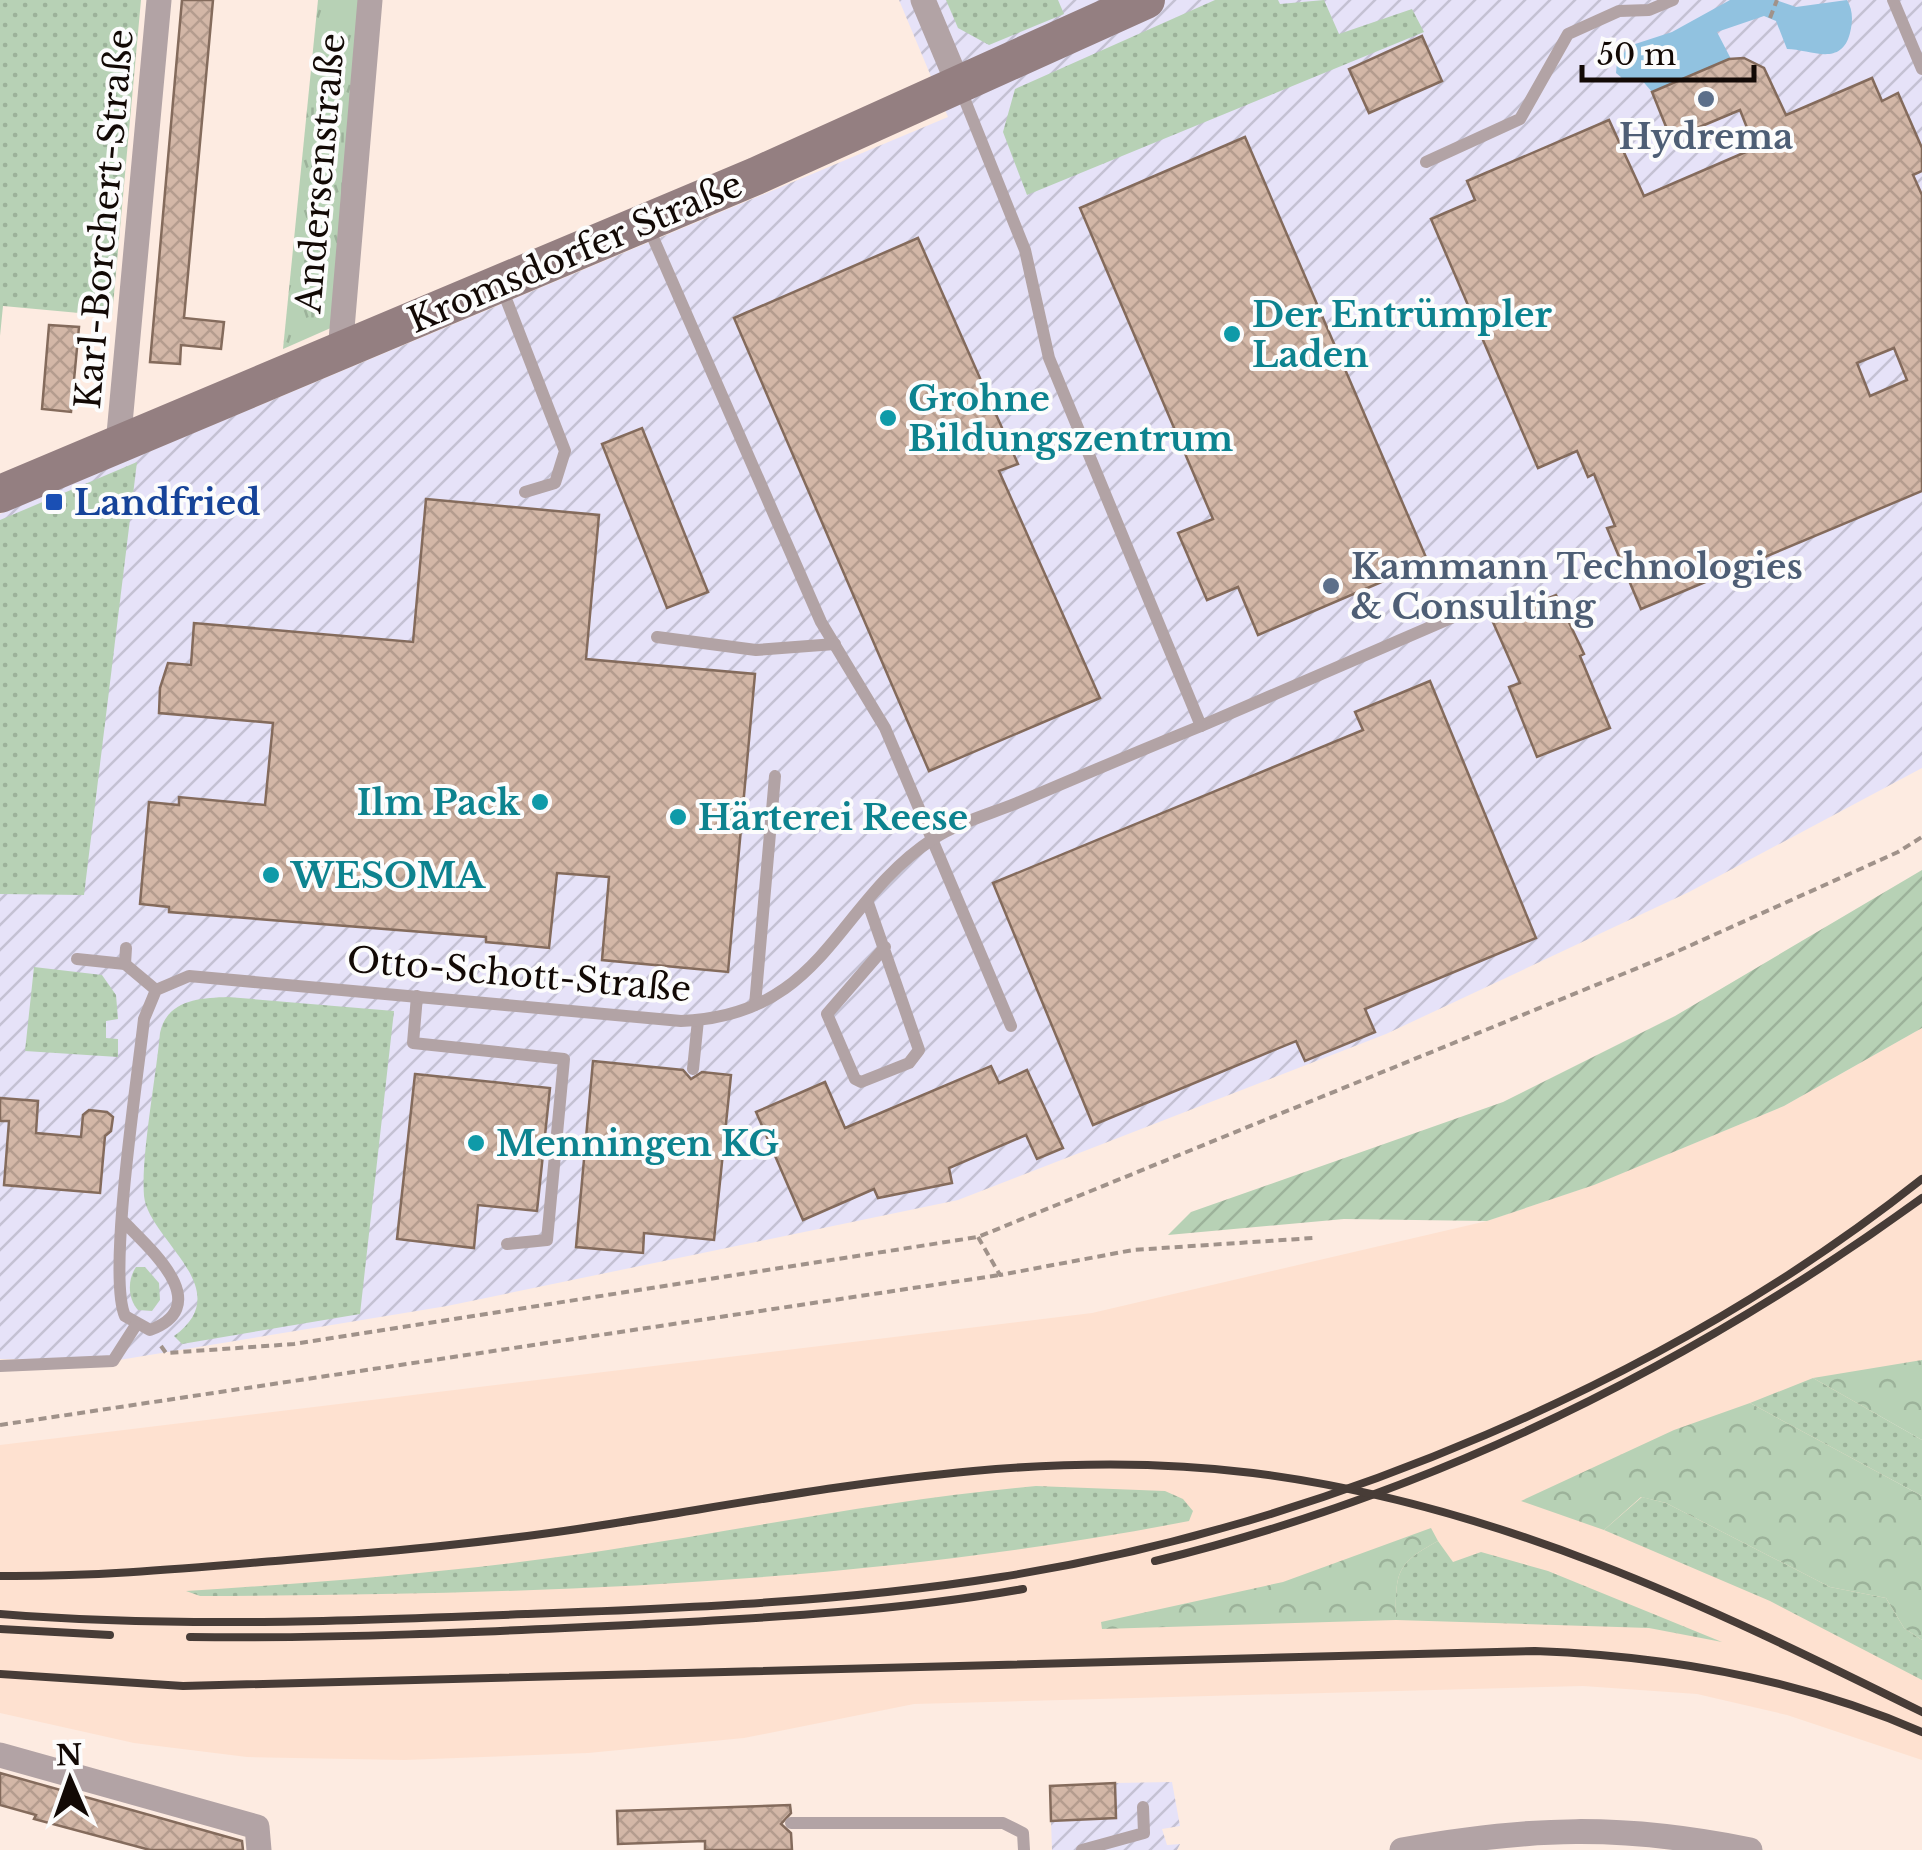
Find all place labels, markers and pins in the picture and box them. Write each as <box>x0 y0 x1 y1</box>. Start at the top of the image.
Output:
marker: Hydrema <box>1695 88 1717 110</box>
place label: Hydrema <box>1619 115 1793 158</box>
place label: Der Entrümpler Laden <box>1252 293 1553 376</box>
marker: Der Entrümpler Laden <box>1221 323 1243 345</box>
place label: Grohne Bildungszentrum <box>908 377 1234 460</box>
marker: Grohne Bildungszentrum <box>877 407 899 429</box>
place label: Landfried <box>74 481 261 524</box>
marker: Landfried <box>43 491 65 513</box>
place label: Kammann Technologies & Consulting <box>1351 545 1803 628</box>
marker: Kammann Technologies & Consulting <box>1320 575 1342 597</box>
place label: Ilm Pack <box>357 781 521 824</box>
marker: Ilm Pack <box>529 791 551 813</box>
place label: Härterei Reese <box>698 796 968 839</box>
marker: Härterei Reese <box>667 806 689 828</box>
place label: WESOMA <box>290 854 487 897</box>
marker: WESOMA <box>260 864 282 886</box>
place label: Menningen KG <box>496 1122 779 1165</box>
marker: Menningen KG <box>465 1132 487 1154</box>

